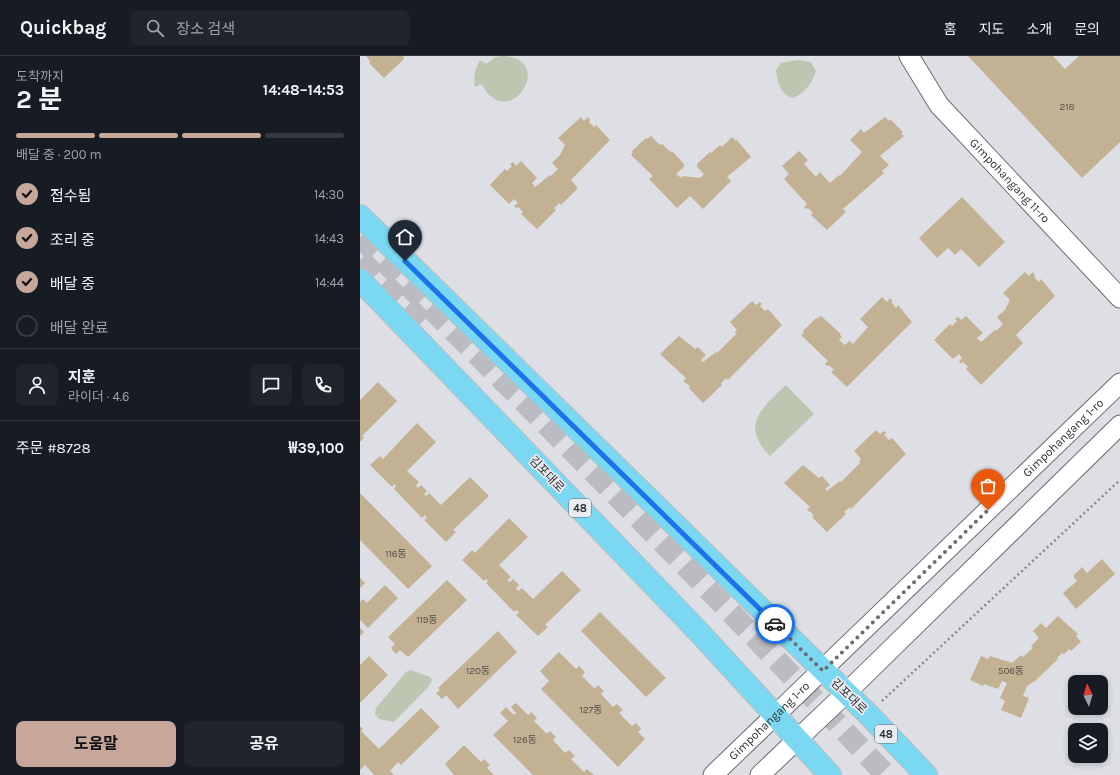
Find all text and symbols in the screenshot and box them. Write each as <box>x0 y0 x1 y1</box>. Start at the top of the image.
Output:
search box <box>130 10 410 46</box>
text: Quickbag <box>20 17 106 39</box>
icon: search <box>144 17 166 39</box>
text: 장소 검색 <box>176 20 235 38</box>
text: 홈 <box>944 21 957 38</box>
text: 지도 <box>979 21 1004 38</box>
text: 소개 <box>1026 21 1052 38</box>
text: 문의 <box>1074 21 1100 38</box>
text: 도착까지 <box>16 69 64 84</box>
text: 14:48–14:53 <box>263 81 344 99</box>
text: 2 분 <box>16 84 62 115</box>
house number: 218 <box>1059 101 1075 113</box>
street label: Gimpohangang 11-ro <box>967 135 1053 226</box>
text: 배달 중 · 200 m <box>16 147 102 162</box>
icon: check <box>16 183 38 205</box>
text: 접수됨 <box>50 187 91 205</box>
text: 14:30 <box>314 187 344 202</box>
pin <box>388 220 422 261</box>
icon: home <box>394 226 416 248</box>
icon: check <box>16 227 38 249</box>
text: 조리 중 <box>50 231 95 249</box>
text: 14:43 <box>315 231 344 246</box>
icon: check <box>16 271 38 293</box>
text: 배달 중 <box>50 275 95 293</box>
text: 14:44 <box>315 275 344 290</box>
text: 배달 완료 <box>50 319 109 337</box>
button: person <box>16 364 58 406</box>
button: chat <box>250 364 292 406</box>
button: phone <box>302 364 344 406</box>
text: 지훈 <box>68 368 96 386</box>
text: 라이더 · 4.6 <box>68 389 129 404</box>
street label: Gimpohangang 1-ro <box>1020 396 1106 480</box>
text: 주문 #8728 <box>16 439 91 457</box>
text: ₩39,100 <box>289 439 344 457</box>
street label: 김포대로 <box>527 453 567 495</box>
pin <box>971 469 1005 510</box>
icon: bag <box>977 475 999 497</box>
road number: 48 <box>569 499 591 517</box>
house number: 116동 <box>385 548 407 560</box>
courier <box>755 604 795 644</box>
icon: car <box>764 613 786 635</box>
house number: 119동 <box>416 614 438 626</box>
house number: 120동 <box>466 665 490 677</box>
house number: 506동 <box>998 665 1024 677</box>
north arrow <box>1068 675 1108 715</box>
map controls <box>1068 675 1108 763</box>
street label: 김포대로 <box>828 676 870 716</box>
street label: Gimpohangang 1-ro <box>726 679 812 763</box>
house number: 127동 <box>580 704 603 716</box>
button: 도움말 <box>16 721 176 767</box>
button: 공유 <box>184 721 344 767</box>
button: layers <box>1068 723 1108 763</box>
road number: 48 <box>875 725 897 743</box>
house number: 126동 <box>513 734 537 746</box>

